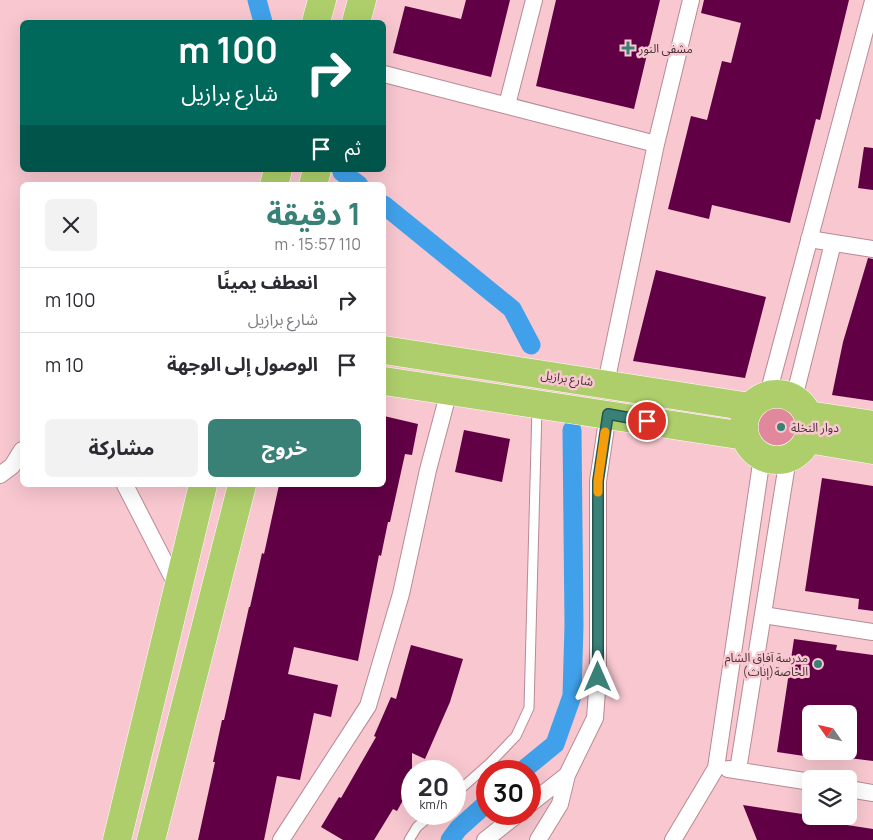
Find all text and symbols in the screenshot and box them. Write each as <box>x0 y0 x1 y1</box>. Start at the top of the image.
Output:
text: 100 m <box>178 26 278 74</box>
icon: right <box>296 40 361 105</box>
place label: مشفى النور <box>638 40 693 57</box>
marker: مشفى النور <box>621 41 635 55</box>
text: شارع برازيل <box>181 78 278 108</box>
icon: arrive <box>307 135 335 163</box>
text: ثم <box>345 135 361 161</box>
text: 1 دقيقة <box>266 193 361 234</box>
button: close <box>45 199 97 251</box>
text: 110 m · 15:57 <box>274 233 361 255</box>
text: انعطف يمينًا <box>217 269 318 295</box>
icon: right <box>333 286 361 314</box>
text: 100 m <box>45 287 96 313</box>
text: شارع برازيل <box>248 308 318 330</box>
text: الوصول إلى الوجهة <box>167 351 318 377</box>
icon: arrive <box>333 351 361 379</box>
text: 10 m <box>45 352 84 378</box>
street label: شارع برازيل <box>540 366 594 391</box>
pin <box>626 400 668 442</box>
icon: arrive <box>633 407 661 435</box>
button: مشاركة <box>45 419 198 477</box>
button: خروج <box>208 419 361 477</box>
place label: دوار النخلة <box>791 419 839 436</box>
marker: دوار النخلة <box>775 421 787 433</box>
place label: مدرسة آفاق الشام الخاصة(إناث) <box>725 649 808 680</box>
position arrow <box>571 650 623 702</box>
marker: مدرسة آفاق الشام الخاصة(إناث) <box>812 658 824 670</box>
north arrow <box>802 705 858 760</box>
map controls <box>802 705 857 825</box>
speed limit sign: 30 <box>476 760 541 825</box>
text: 20 <box>418 769 449 804</box>
button: layers <box>802 770 857 825</box>
text: km/h <box>420 796 447 813</box>

